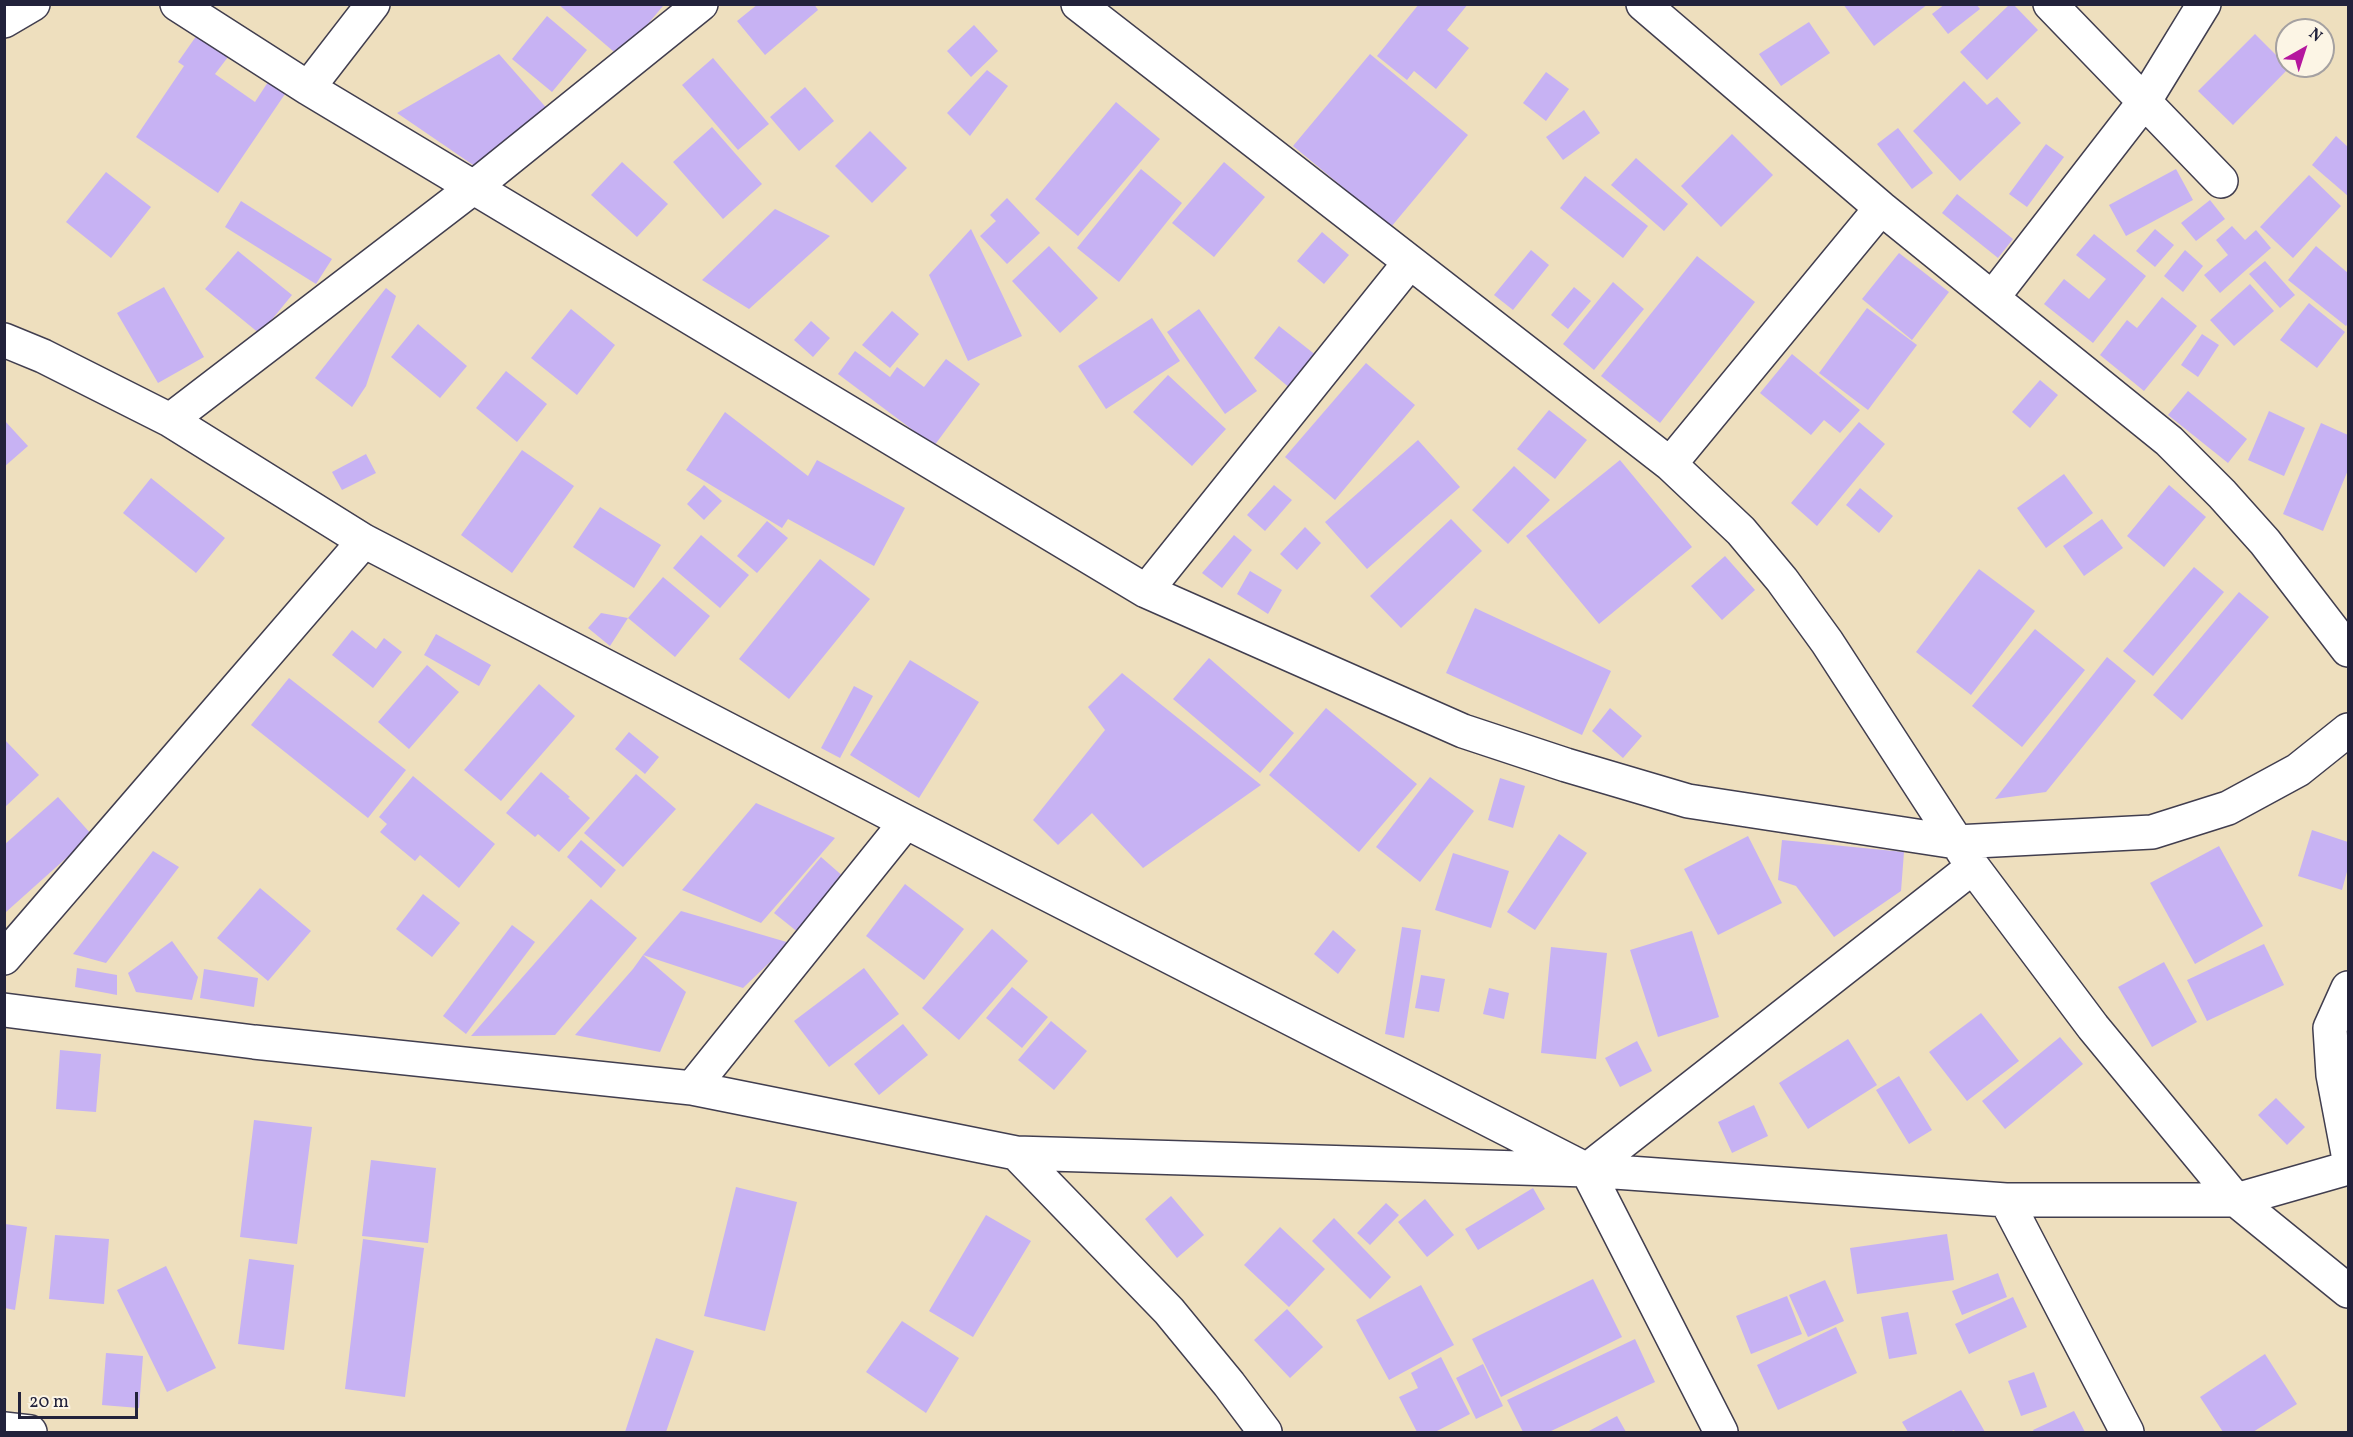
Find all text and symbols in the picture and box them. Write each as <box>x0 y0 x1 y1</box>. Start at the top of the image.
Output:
north arrow <box>2275 18 2335 78</box>
text: N <box>2304 23 2327 48</box>
scale bar <box>21 1380 141 1418</box>
text: 20 m <box>29 1390 69 1415</box>

